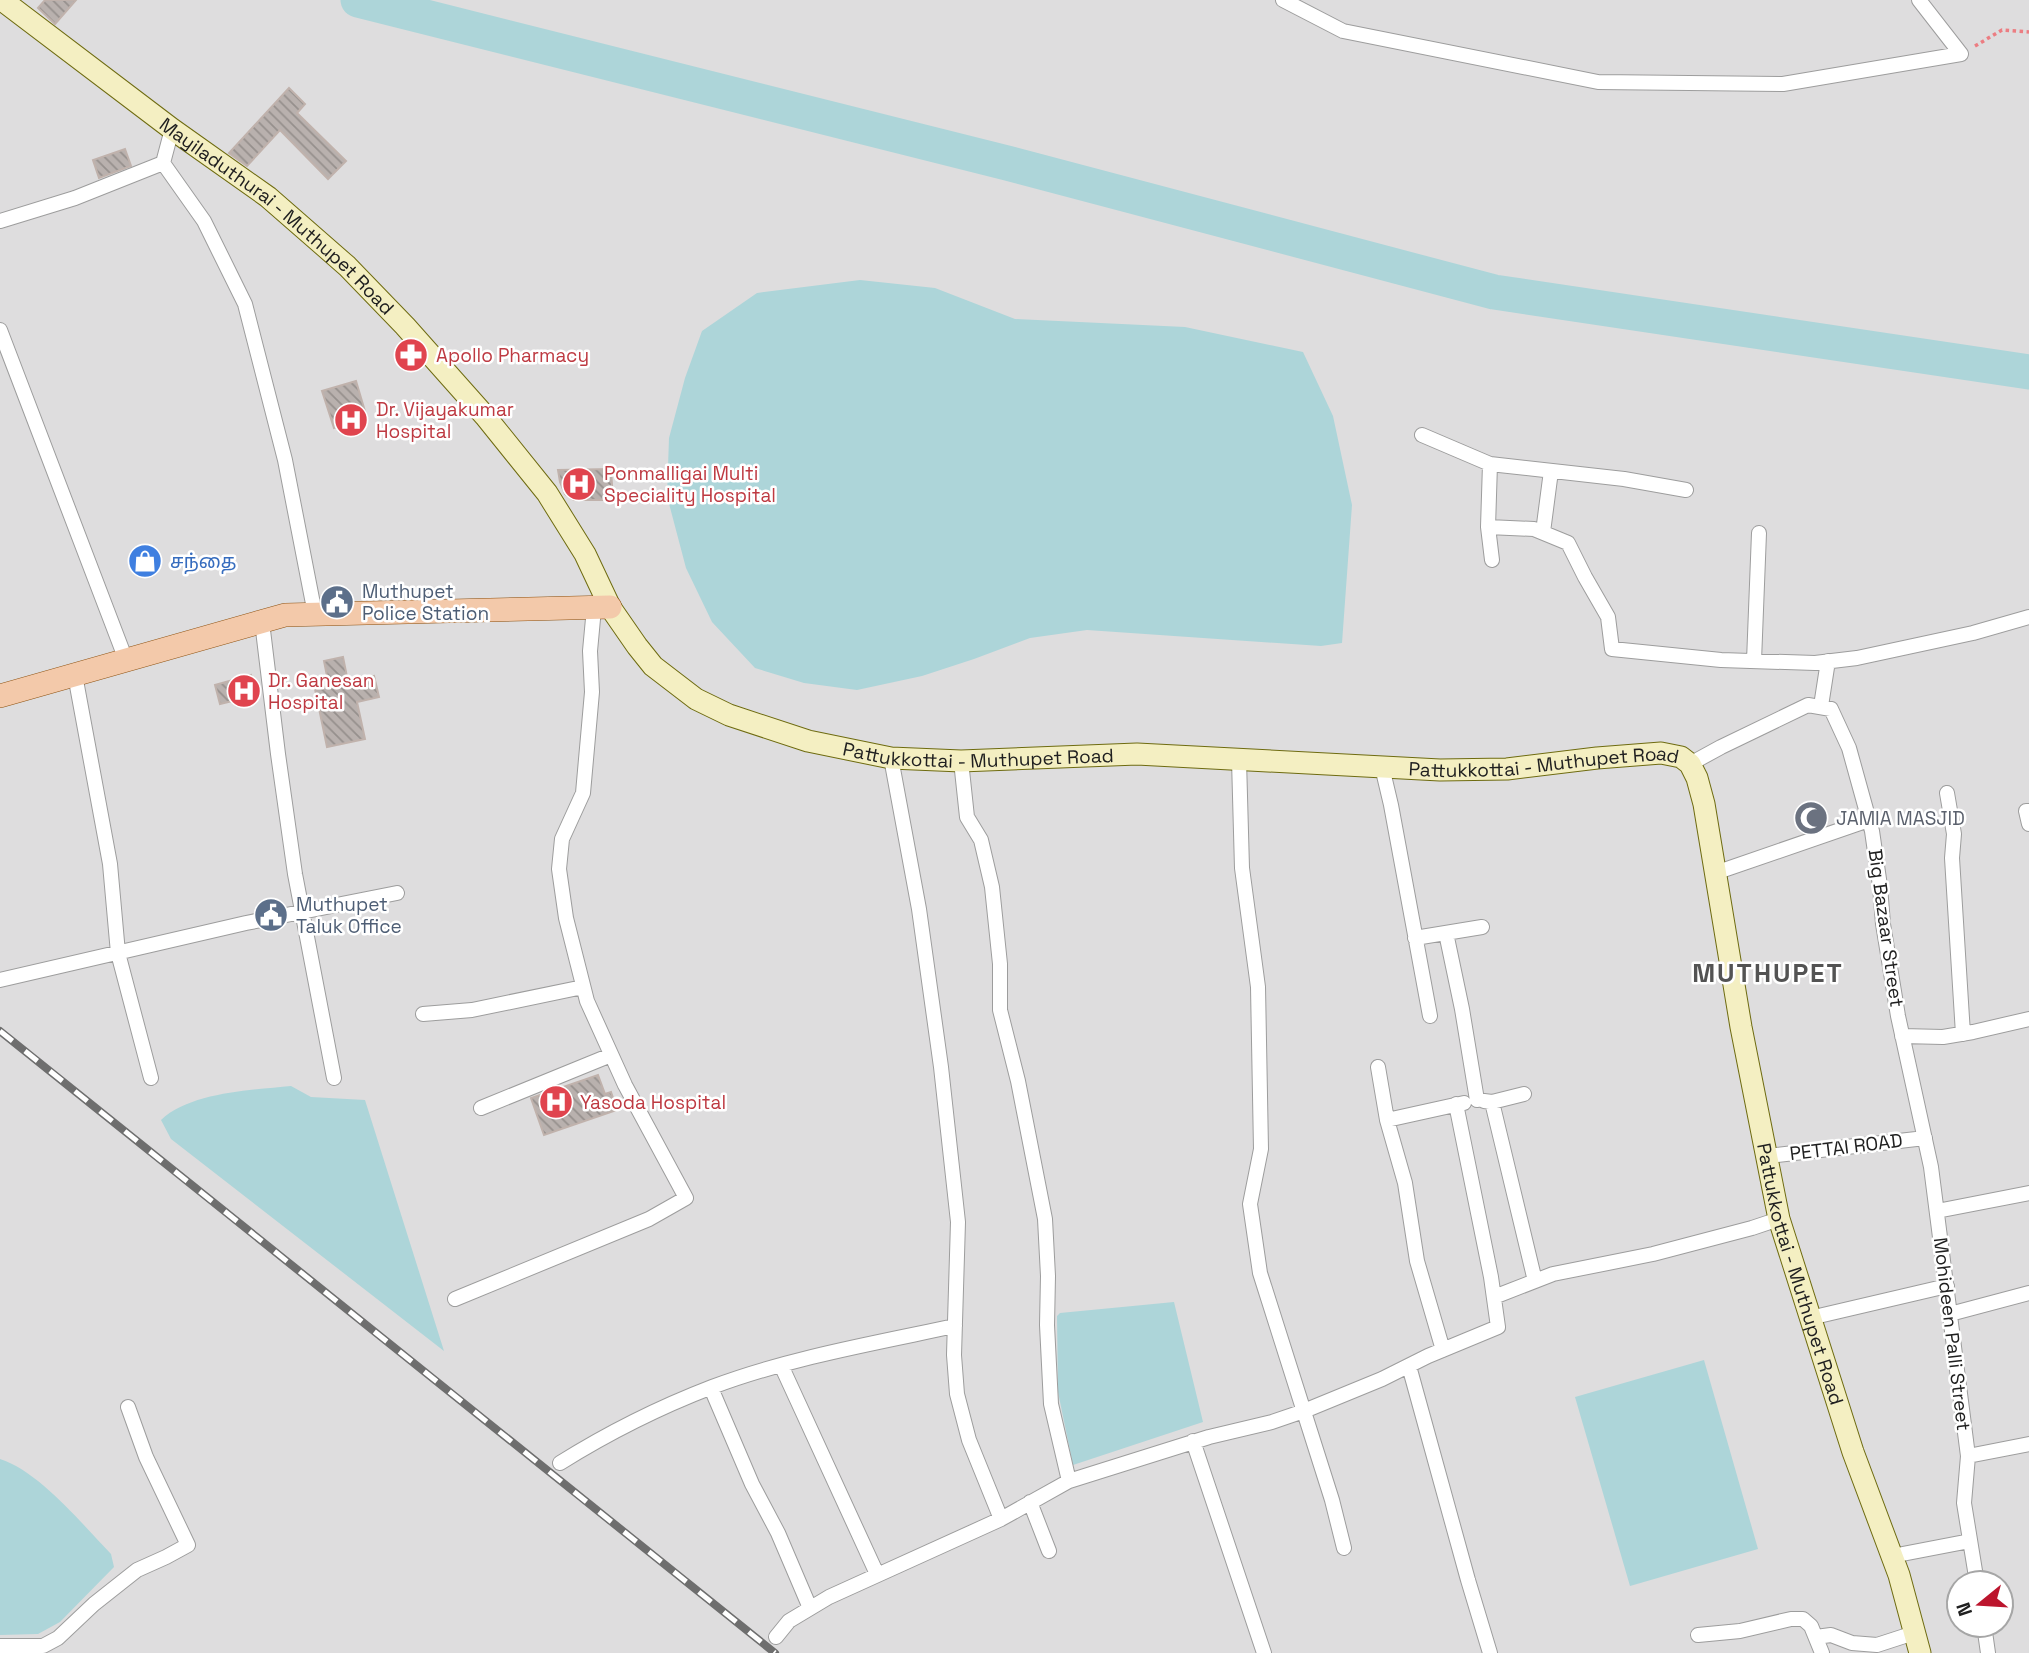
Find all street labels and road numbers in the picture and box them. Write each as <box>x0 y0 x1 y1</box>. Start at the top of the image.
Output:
street label: Mayiladuthurai - Muthupet Road <box>155 112 400 320</box>
street label: Pattukkottai - Muthupet Road <box>841 736 1114 774</box>
street label: Pattukkottai - Muthupet Road <box>1408 740 1681 783</box>
street label: Big Bazaar Street <box>1863 847 1909 1009</box>
street label: PETTAI ROAD <box>1788 1128 1904 1166</box>
street label: Pattukkottai - Muthupet Road <box>1752 1141 1850 1408</box>
street label: Mohideen Palli Street <box>1928 1236 1976 1432</box>

